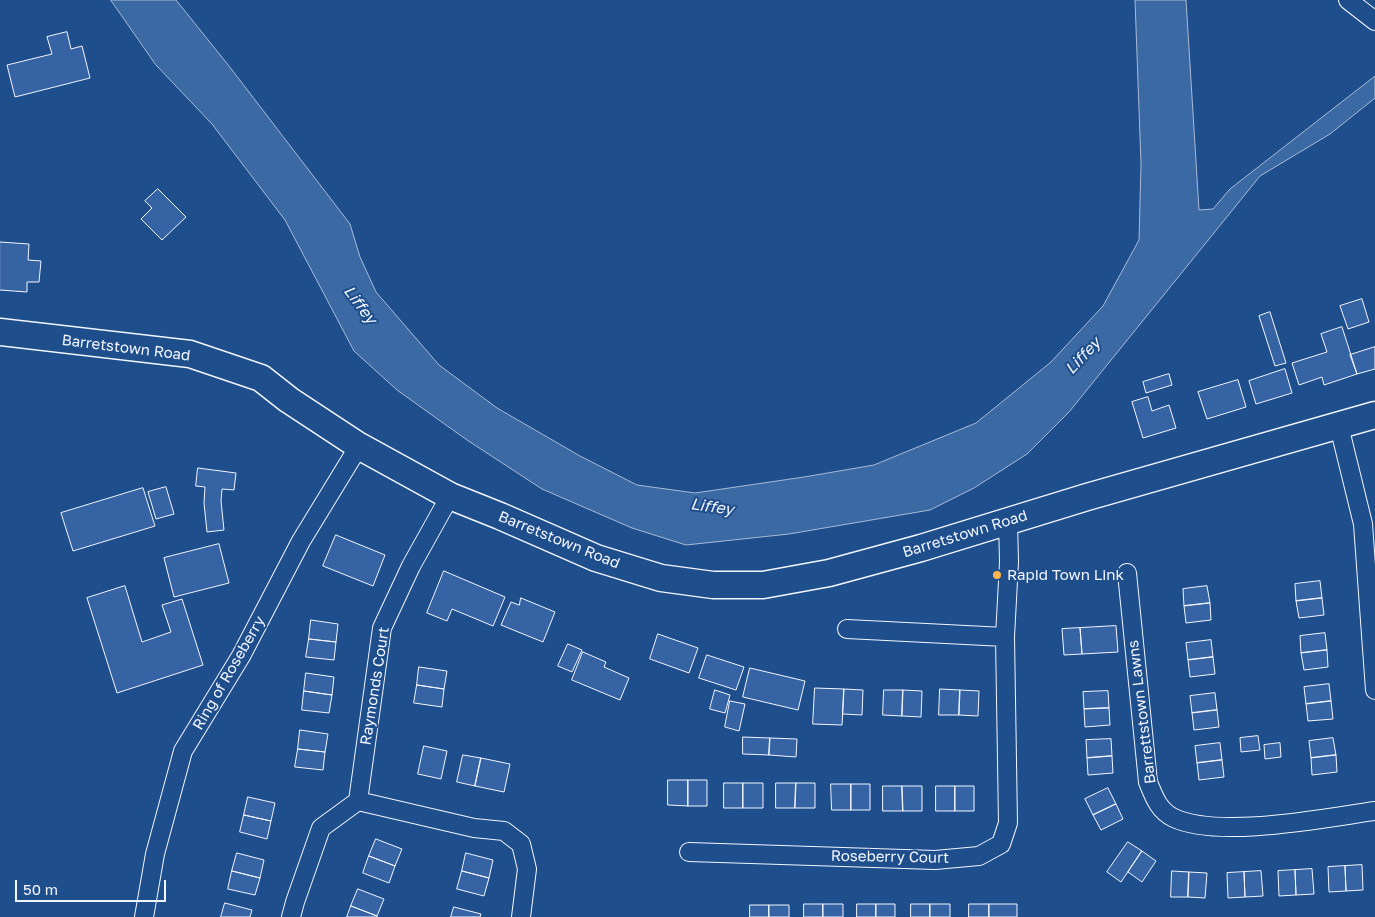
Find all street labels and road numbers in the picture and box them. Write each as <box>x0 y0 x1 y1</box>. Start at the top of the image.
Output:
street label: Barretstown Road <box>61 331 191 365</box>
street label: Barretstown Road <box>900 506 1030 562</box>
street label: Barretstown Road <box>496 507 622 573</box>
street label: Ring of Roseberry <box>189 613 269 733</box>
street label: Raymonds Court <box>357 626 393 746</box>
street label: Barrettstown Lawns <box>1124 639 1160 785</box>
street label: Roseberry Court <box>831 847 949 867</box>

